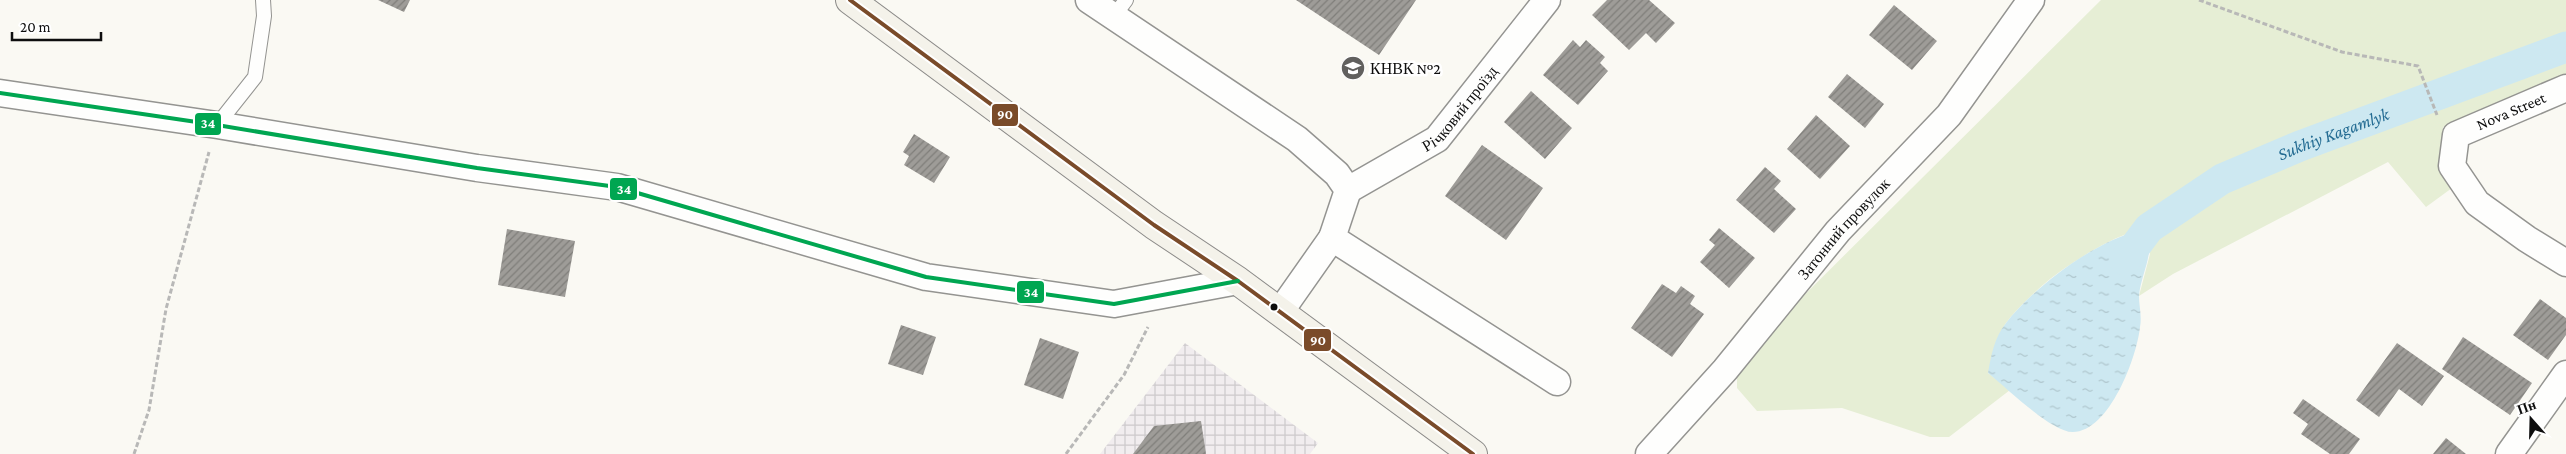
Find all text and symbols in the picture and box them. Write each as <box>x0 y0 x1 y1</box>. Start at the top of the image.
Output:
scale bar <box>12 10 101 42</box>
text: 20 m <box>20 19 51 35</box>
school or university icon: КНВК №2 <box>1340 55 1366 81</box>
place label: КНВК №2 <box>1370 60 1441 77</box>
street label: Річковий проїзд <box>1419 62 1501 154</box>
street label: Nova Street <box>2474 89 2549 133</box>
line badge: 90 <box>991 103 1019 127</box>
water label: Sukhiy Kagamlyk <box>2275 103 2393 164</box>
text: 90 <box>997 106 1013 122</box>
line badge: 34 <box>194 112 222 136</box>
text: 34 <box>201 115 216 131</box>
street label: Затонний провулок <box>1794 174 1893 282</box>
line badge: 34 <box>609 177 638 201</box>
text: 34 <box>617 181 632 197</box>
line badge: 34 <box>1016 280 1045 304</box>
text: 34 <box>1024 284 1039 300</box>
unlabelled marker <box>1269 302 1279 312</box>
line badge: 90 <box>1303 328 1332 352</box>
text: 90 <box>1310 332 1326 348</box>
north arrow <box>2506 394 2556 444</box>
text: Пн <box>2515 396 2538 418</box>

